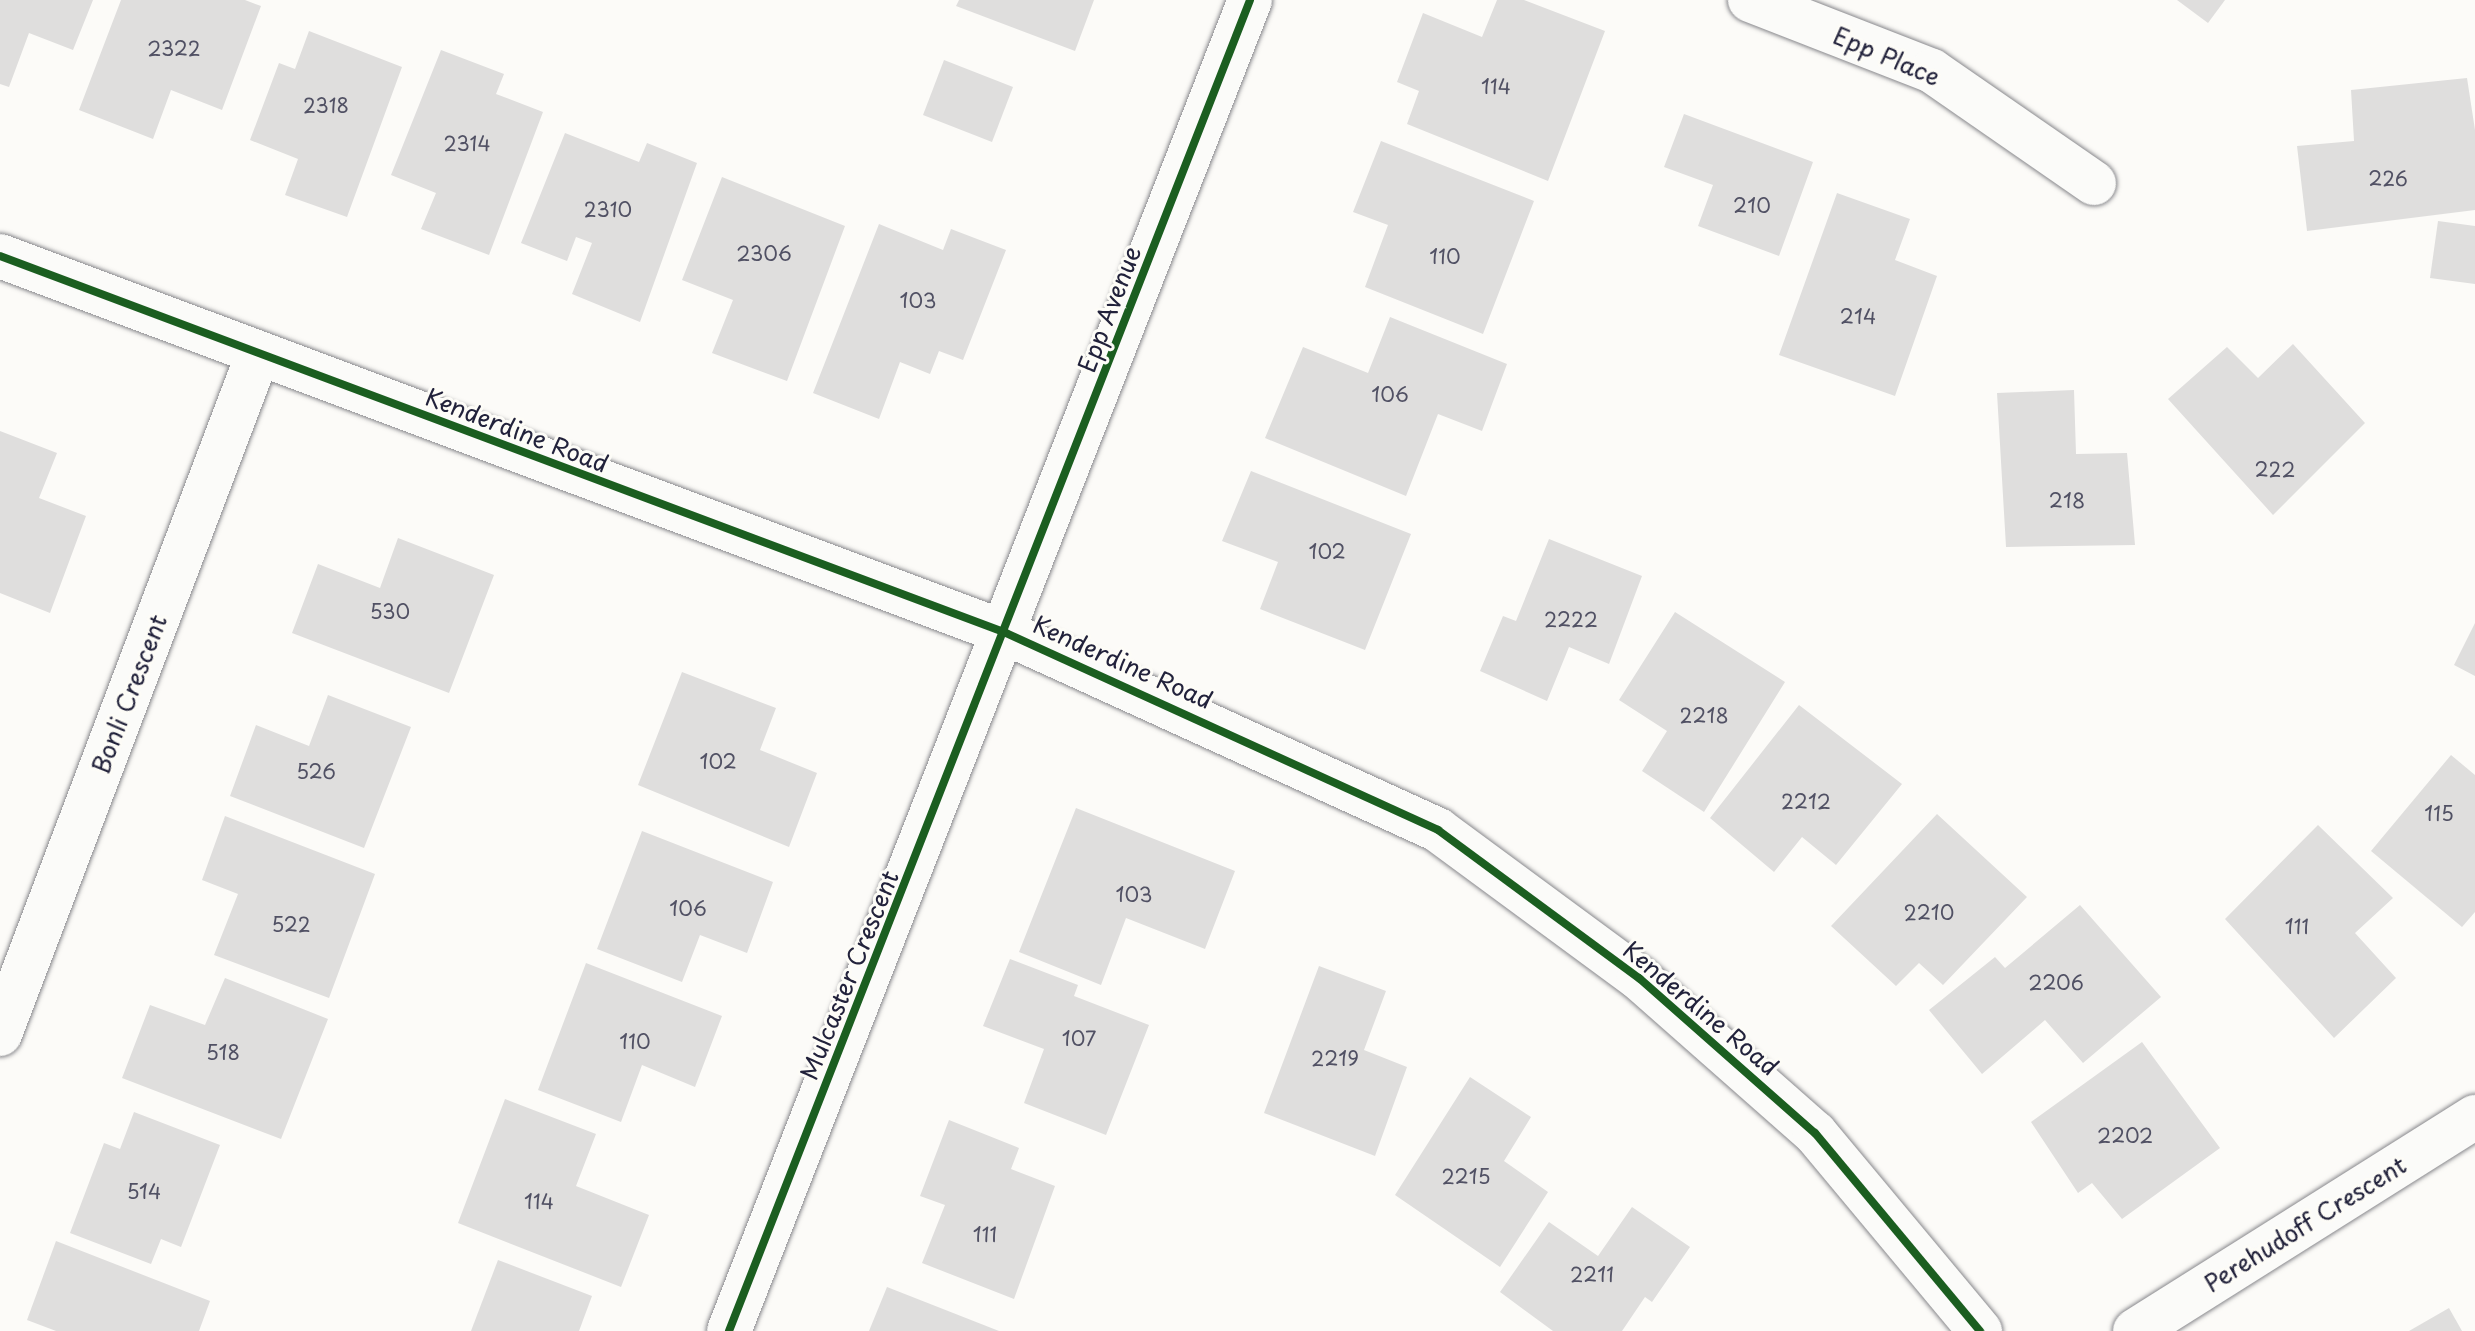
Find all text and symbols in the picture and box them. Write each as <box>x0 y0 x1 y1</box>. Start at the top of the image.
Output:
street label: Epp Place <box>1829 21 1945 91</box>
house number: 2322 <box>147 36 201 60</box>
house number: 114 <box>1481 74 1511 98</box>
house number: 2318 <box>303 93 349 117</box>
house number: 2314 <box>443 131 491 155</box>
house number: 226 <box>2368 166 2408 190</box>
house number: 210 <box>1733 193 1771 217</box>
house number: 2310 <box>584 197 632 221</box>
house number: 2306 <box>736 241 792 265</box>
street label: Epp Avenue <box>1072 241 1146 377</box>
house number: 110 <box>1429 244 1461 268</box>
house number: 103 <box>900 288 936 312</box>
house number: 214 <box>1840 304 1876 328</box>
street label: Kenderdine Road <box>421 382 613 478</box>
house number: 106 <box>1371 382 1409 406</box>
house number: 222 <box>2255 457 2295 481</box>
house number: 218 <box>2049 488 2085 512</box>
house number: 102 <box>1308 539 1346 563</box>
house number: 530 <box>370 599 410 623</box>
house number: 2222 <box>1544 607 1598 631</box>
street label: Kenderdine Road <box>1029 609 1217 715</box>
street label: Bonli Crescent <box>86 611 172 777</box>
house number: 2218 <box>1679 703 1729 727</box>
house number: 102 <box>699 749 737 773</box>
house number: 526 <box>296 759 336 783</box>
house number: 2212 <box>1781 789 1831 813</box>
house number: 115 <box>2424 801 2454 825</box>
street label: Mulcaster Crescent <box>794 866 904 1084</box>
house number: 103 <box>1116 882 1152 906</box>
house number: 106 <box>669 896 707 920</box>
house number: 2210 <box>1904 900 1954 924</box>
house number: 522 <box>271 912 311 936</box>
house number: 111 <box>2285 914 2309 938</box>
street label: Kenderdine Road <box>1617 935 1785 1081</box>
house number: 2206 <box>2028 970 2084 994</box>
house number: 107 <box>1062 1026 1096 1050</box>
house number: 110 <box>619 1029 651 1053</box>
house number: 518 <box>206 1040 240 1064</box>
house number: 2219 <box>1311 1046 1359 1070</box>
house number: 2202 <box>2097 1123 2153 1147</box>
street label: Perehudoff Crescent <box>2199 1150 2411 1298</box>
house number: 2215 <box>1441 1164 1491 1188</box>
house number: 514 <box>127 1179 161 1203</box>
house number: 114 <box>524 1189 554 1213</box>
house number: 111 <box>973 1222 997 1246</box>
house number: 2211 <box>1570 1262 1614 1286</box>

